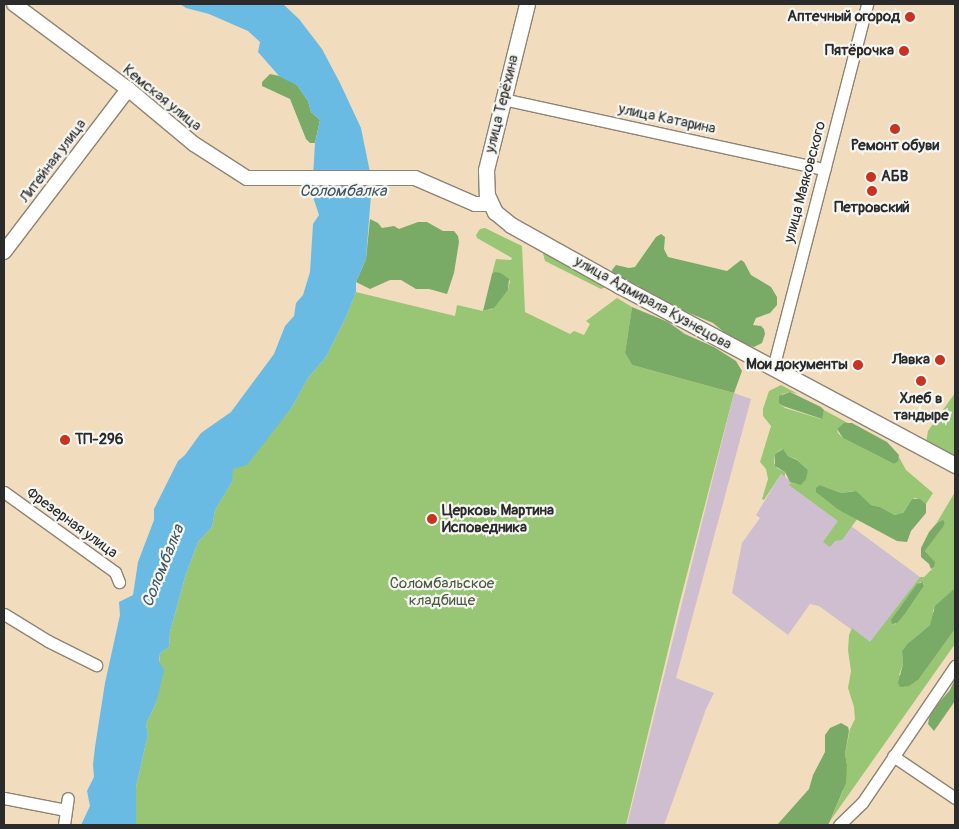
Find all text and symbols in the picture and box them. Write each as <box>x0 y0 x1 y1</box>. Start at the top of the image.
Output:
place label: Аптечный огород <box>787 8 900 26</box>
marker: Аптечный огород <box>904 11 916 23</box>
place label: Пятёрочка <box>825 42 894 60</box>
marker: Пятёрочка <box>898 45 910 57</box>
street label: улица Терёхина <box>481 53 523 155</box>
street label: Кемская улица <box>119 61 205 135</box>
street label: улица Катарина <box>617 100 717 138</box>
street label: Литейная улица <box>16 116 90 206</box>
street label: улица Маяковского <box>780 119 830 245</box>
marker: Ремонт обуви <box>889 123 901 135</box>
place label: Ремонт обуви <box>851 137 939 155</box>
place label: АБВ <box>881 168 908 186</box>
marker: АБВ <box>865 171 877 183</box>
water label: Соломбалка <box>300 181 386 201</box>
marker: Петровский <box>866 185 878 197</box>
place label: Петровский <box>834 199 910 217</box>
street label: улица Адмирала Кузнецова <box>571 252 735 354</box>
place label: Лавка <box>892 351 930 369</box>
marker: Лавка <box>934 354 946 366</box>
place label: Мои документы <box>746 356 848 374</box>
marker: Мои документы <box>852 359 864 371</box>
marker: Хлеб в тандыре <box>915 375 927 387</box>
place label: Хлеб в тандыре <box>893 389 949 424</box>
place label: ТП-296 <box>75 431 124 449</box>
marker: ТП-296 <box>59 434 71 446</box>
street label: Фрезерная улица <box>23 484 121 562</box>
place label: Церковь Мартина Исповедника <box>442 501 554 536</box>
marker: Церковь Мартина Исповедника <box>426 513 438 525</box>
water label: Соломбалка <box>138 522 188 610</box>
park label: Соломбальское кладбище <box>390 574 494 609</box>

